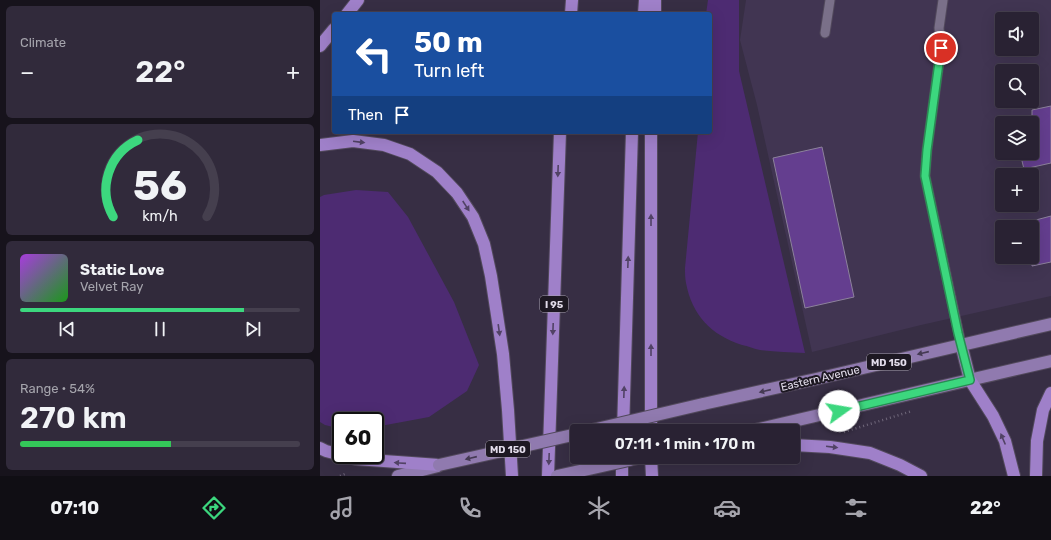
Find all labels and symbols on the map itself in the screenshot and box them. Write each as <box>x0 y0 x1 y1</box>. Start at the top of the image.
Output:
pin <box>924 31 958 65</box>
one-way arrow <box>353 139 365 145</box>
one-way arrow <box>555 165 562 177</box>
one-way arrow <box>462 200 469 212</box>
one-way arrow <box>648 213 654 226</box>
one-way arrow <box>625 255 631 268</box>
road number: I 95 <box>540 296 568 312</box>
one-way arrow <box>550 323 556 336</box>
one-way arrow <box>496 324 502 336</box>
one-way arrow <box>648 343 654 356</box>
one-way arrow <box>917 351 929 357</box>
road number: MD 150 <box>867 354 911 370</box>
street label: Eastern Avenue <box>779 363 861 394</box>
one-way arrow <box>621 385 627 398</box>
one-way arrow <box>758 388 771 394</box>
position arrow <box>818 390 860 432</box>
speed limit sign: 60 <box>332 412 384 464</box>
one-way arrow <box>1000 432 1006 444</box>
road number: MD 150 <box>486 441 530 457</box>
one-way arrow <box>826 444 838 450</box>
one-way arrow <box>545 453 552 465</box>
one-way arrow <box>465 456 477 462</box>
one-way arrow <box>394 459 407 466</box>

